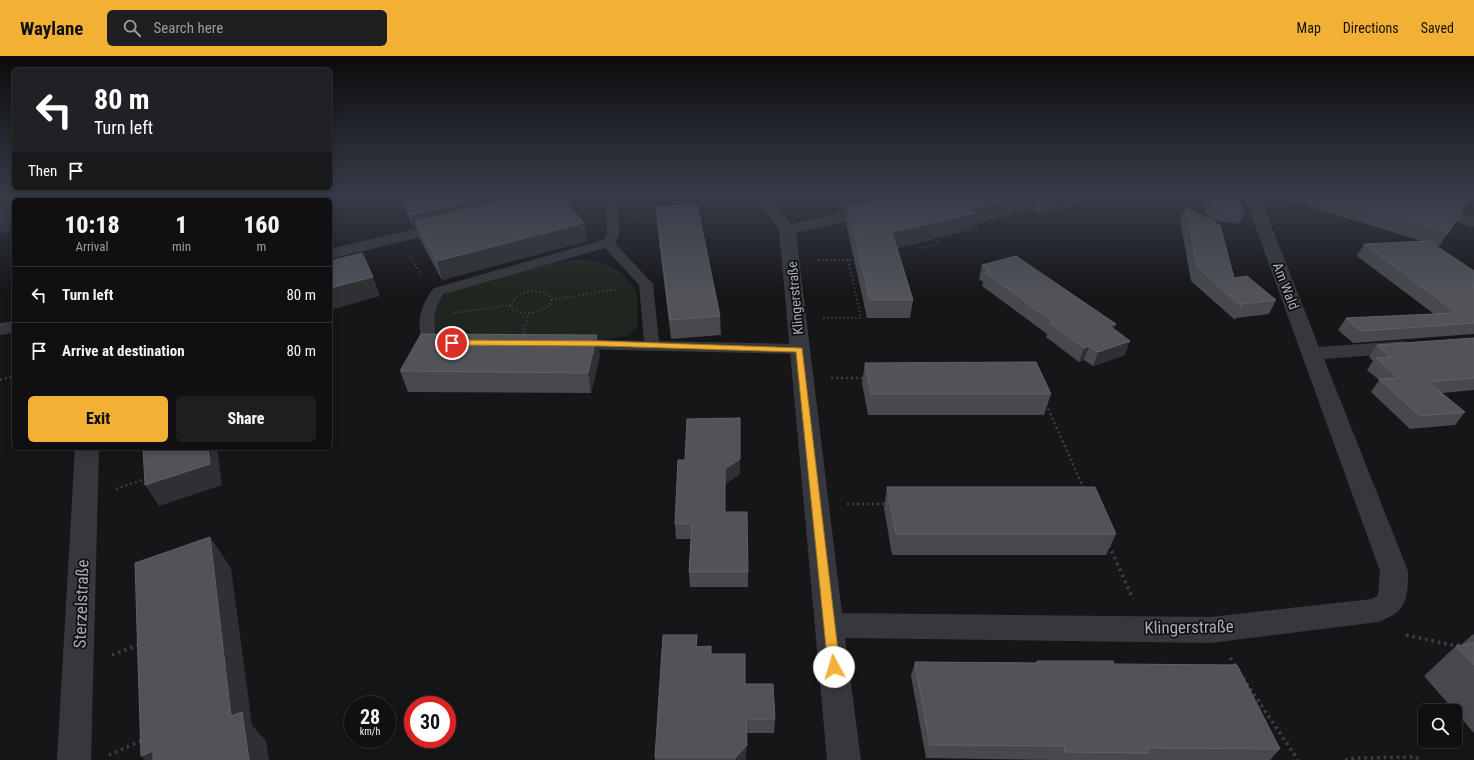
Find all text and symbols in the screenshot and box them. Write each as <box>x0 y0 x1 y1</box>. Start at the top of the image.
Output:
search box <box>107 10 387 46</box>
text: Waylane <box>20 17 83 40</box>
icon: search <box>121 17 143 39</box>
text: Search here <box>153 19 223 37</box>
text: Map <box>1297 20 1321 36</box>
text: Directions <box>1343 20 1399 36</box>
text: Saved <box>1421 20 1454 36</box>
text: 80 m <box>94 83 150 116</box>
icon: left <box>28 84 80 136</box>
text: Turn left <box>94 117 153 138</box>
icon: arrive <box>65 160 87 182</box>
text: Then <box>28 162 57 180</box>
text: 10:18 <box>64 211 120 239</box>
text: 1 <box>175 211 188 239</box>
text: 160 <box>243 211 280 239</box>
text: Arrival <box>75 239 109 254</box>
text: min <box>172 239 191 254</box>
text: m <box>257 239 266 254</box>
street label: Klingerstraße <box>784 260 806 335</box>
street label: Am Wald <box>1270 260 1302 312</box>
icon: left <box>28 284 50 306</box>
text: Turn left <box>62 286 113 304</box>
text: 80 m <box>286 286 316 304</box>
pin <box>435 326 469 360</box>
icon: arrive <box>441 332 463 354</box>
icon: arrive <box>28 340 50 362</box>
text: Arrive at destination <box>62 342 185 360</box>
text: 80 m <box>286 342 316 360</box>
button: Exit <box>28 396 168 442</box>
button: Share <box>176 396 316 442</box>
street label: Sterzelstraße <box>69 559 93 649</box>
street label: Klingerstraße <box>1144 616 1234 638</box>
position arrow <box>813 646 855 688</box>
speed limit sign: 30 <box>404 696 456 748</box>
map controls <box>1418 704 1462 748</box>
button: search <box>1418 704 1462 748</box>
text: 28 <box>360 705 380 729</box>
text: km/h <box>360 726 380 737</box>

